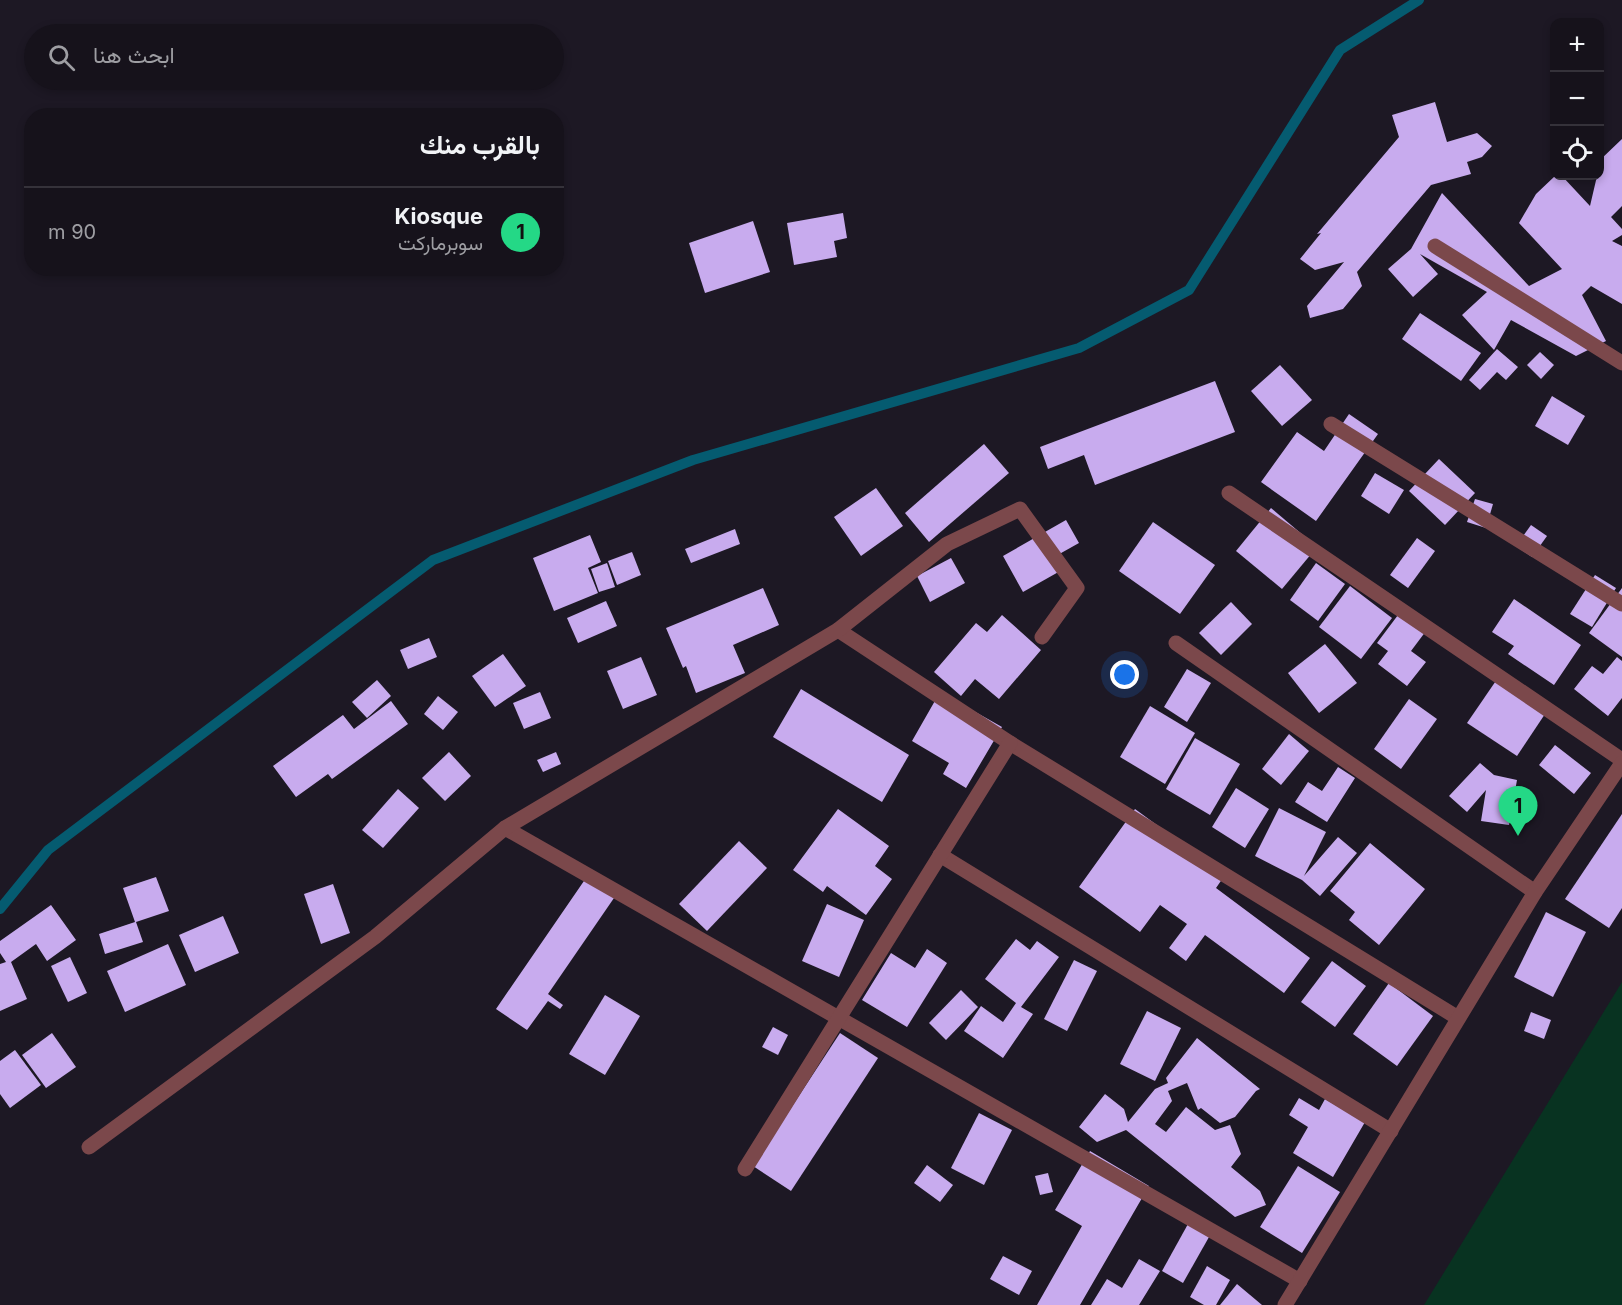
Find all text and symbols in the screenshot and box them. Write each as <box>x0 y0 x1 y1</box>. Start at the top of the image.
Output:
map controls <box>1550 18 1604 180</box>
button: + <box>1550 18 1604 72</box>
search box <box>24 24 564 90</box>
icon: search <box>45 41 78 74</box>
text: ابحث هنا <box>93 42 175 68</box>
button: − <box>1550 72 1604 126</box>
button: locate <box>1550 126 1604 180</box>
text: بالقرب منك <box>420 129 540 160</box>
text: Kiosque <box>395 203 483 229</box>
text: 90 m <box>48 220 96 244</box>
text: 1 <box>516 220 525 244</box>
text: سوبرماركت <box>398 231 483 255</box>
your location <box>1110 660 1139 689</box>
pin: 1 <box>1498 786 1538 836</box>

